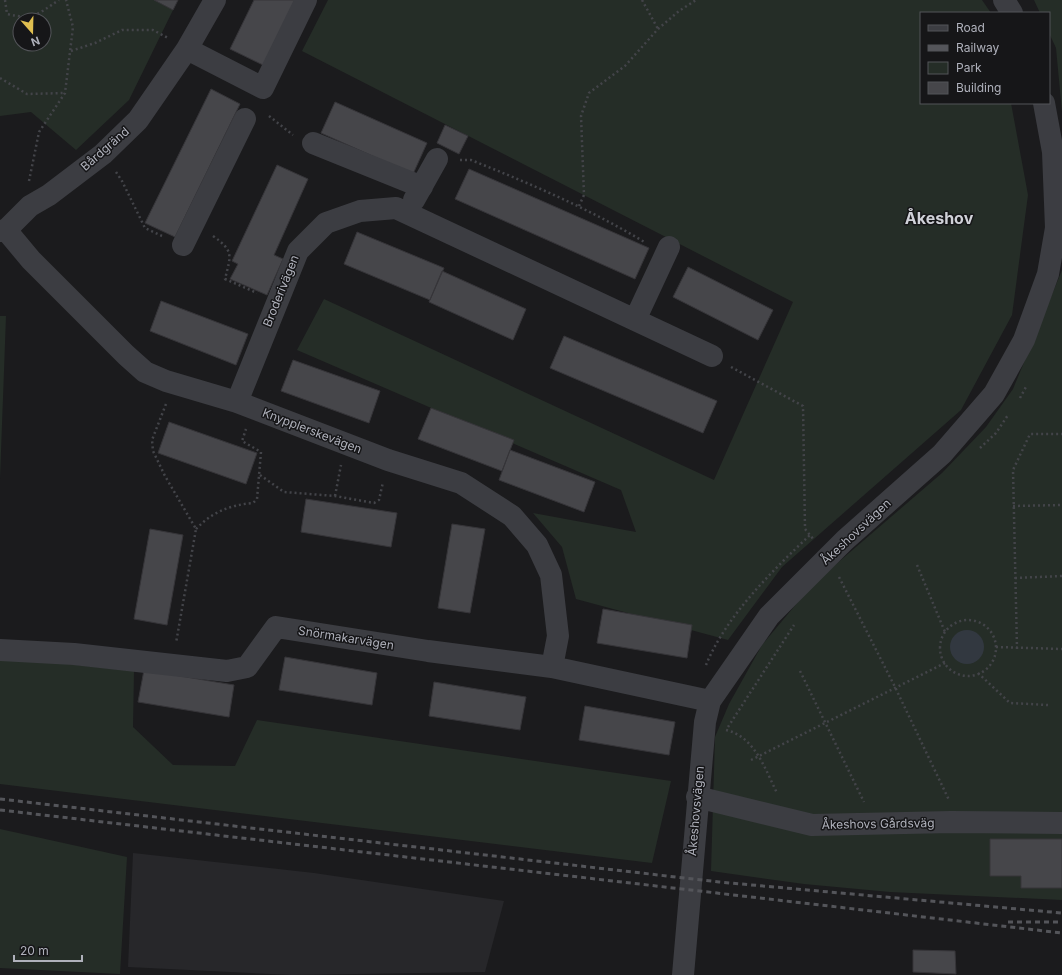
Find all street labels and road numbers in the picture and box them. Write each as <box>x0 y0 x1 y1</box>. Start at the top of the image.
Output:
street label: Bårdgränd <box>77 124 132 174</box>
street label: Broderivägen <box>259 253 302 329</box>
street label: Knypplerskevägen <box>260 405 364 456</box>
street label: Åkeshovsvägen <box>818 495 894 568</box>
street label: Snörmakarvägen <box>297 623 395 652</box>
street label: Åkeshovsvägen <box>684 766 707 856</box>
street label: Åkeshovs Gårdsväg <box>821 815 935 832</box>

